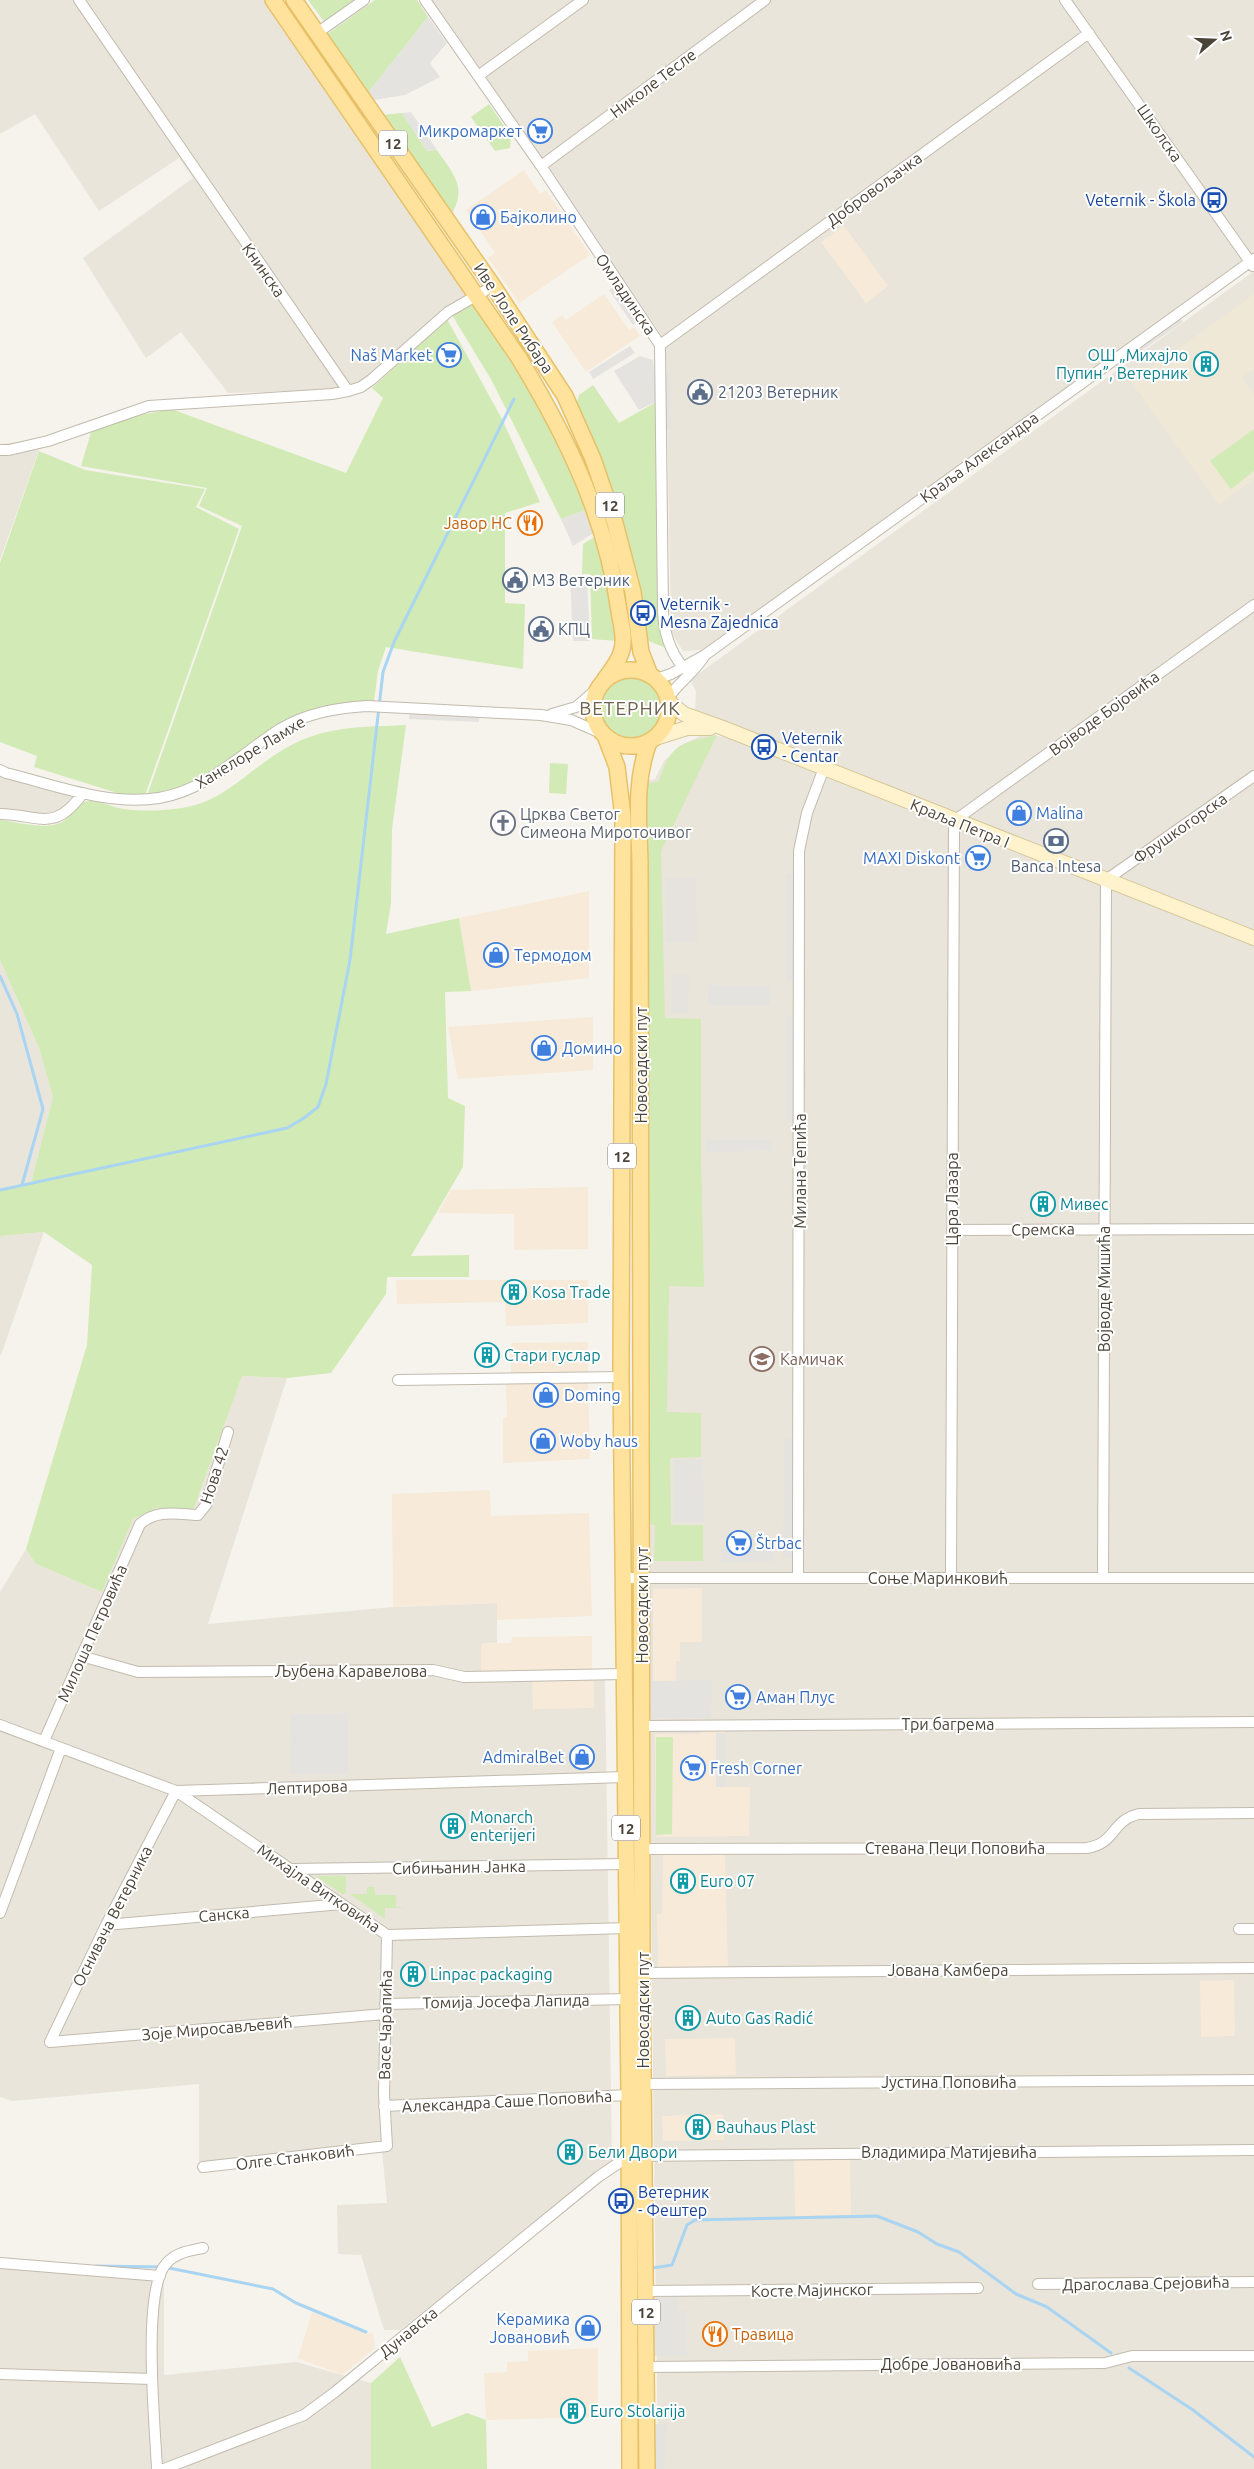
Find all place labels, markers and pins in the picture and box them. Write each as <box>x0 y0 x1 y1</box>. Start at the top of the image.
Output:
supermarket icon: Микромаркет <box>527 118 553 144</box>
place label: Микромаркет <box>419 122 522 140</box>
bus stop icon: Veternik - Škola <box>1201 187 1227 213</box>
place label: Veternik - Škola <box>1085 190 1196 209</box>
shop icon: Бајколино <box>470 204 496 230</box>
place label: Бајколино <box>500 208 577 226</box>
supermarket icon: Naš Market <box>436 342 462 368</box>
place label: Naš Market <box>351 346 433 364</box>
place label: ОШ „Михајло Пупин”, Ветерник <box>1056 346 1188 382</box>
building icon: ОШ „Михајло Пупин”, Ветерник <box>1193 351 1219 377</box>
public building icon: 21203 Ветерник <box>687 379 713 405</box>
place label: 21203 Ветерник <box>718 383 838 401</box>
restaurant icon: Јавор НС <box>517 510 543 536</box>
place label: Јавор НС <box>444 514 512 532</box>
public building icon: МЗ Ветерник <box>502 567 528 593</box>
place label: МЗ Ветерник <box>532 571 630 589</box>
place label: Veternik - Mesna Zajednica <box>660 595 779 631</box>
bus stop icon: Veternik - Mesna Zajednica <box>630 600 656 626</box>
public building icon: КПЦ <box>528 616 554 642</box>
place label: КПЦ <box>558 620 590 638</box>
place label: Veternik - Centar <box>782 729 843 765</box>
bus stop icon: Veternik - Centar <box>751 734 777 760</box>
shop icon: Malina <box>1006 800 1032 826</box>
place label: Malina <box>1036 804 1084 822</box>
place label: Црква Светог Симеона Мироточивог <box>520 805 692 841</box>
church icon: Црква Светог Симеона Мироточивог <box>490 810 516 836</box>
bank icon: Banca Intesa <box>1043 828 1069 854</box>
supermarket icon: MAXI Diskont <box>965 845 991 871</box>
place label: MAXI Diskont <box>863 849 961 867</box>
place label: Banca Intesa <box>1011 857 1101 875</box>
shop icon: Термодом <box>483 942 509 968</box>
place label: Термодом <box>514 946 592 964</box>
shop icon: Домино <box>531 1035 557 1061</box>
place label: Домино <box>562 1039 622 1057</box>
building icon: Мивес <box>1030 1191 1056 1217</box>
place label: Мивес <box>1060 1195 1109 1213</box>
building icon: Kosa Trade <box>501 1279 527 1305</box>
place label: Kosa Trade <box>532 1283 611 1301</box>
building icon: Стари гуслар <box>474 1342 500 1368</box>
place label: Стари гуслар <box>504 1346 601 1364</box>
school or university icon: Камичак <box>749 1346 775 1372</box>
place label: Камичак <box>780 1350 844 1368</box>
shop icon: Doming <box>533 1382 559 1408</box>
place label: Doming <box>564 1386 621 1404</box>
shop icon: Woby haus <box>530 1428 556 1454</box>
place label: Woby haus <box>560 1432 638 1450</box>
supermarket icon: Štrbac <box>726 1530 752 1556</box>
place label: Štrbac <box>756 1533 802 1552</box>
supermarket icon: Аман Плус <box>725 1684 751 1710</box>
place label: Аман Плус <box>756 1688 835 1706</box>
shop icon: AdmiralBet <box>569 1744 595 1770</box>
place label: AdmiralBet <box>483 1748 565 1766</box>
supermarket icon: Fresh Corner <box>680 1755 706 1781</box>
place label: Fresh Corner <box>710 1759 802 1777</box>
place label: Monarch enterijeri <box>470 1808 536 1844</box>
building icon: Monarch enterijeri <box>440 1813 466 1839</box>
building icon: Euro 07 <box>670 1868 696 1894</box>
place label: Euro 07 <box>700 1872 755 1890</box>
building icon: Linpac packaging <box>400 1961 426 1987</box>
place label: Linpac packaging <box>430 1965 553 1983</box>
building icon: Auto Gas Radić <box>675 2005 701 2031</box>
place label: Auto Gas Radić <box>706 2009 814 2027</box>
building icon: Bauhaus Plast <box>685 2114 711 2140</box>
place label: Bauhaus Plast <box>716 2118 817 2136</box>
building icon: Бели Двори <box>557 2139 583 2165</box>
place label: Бели Двори <box>588 2143 677 2161</box>
place label: Ветерник - Фештер <box>638 2183 709 2219</box>
bus stop icon: Ветерник - Фештер <box>608 2188 634 2214</box>
place label: Керамика Јовановић <box>490 2310 570 2346</box>
shop icon: Керамика Јовановић <box>575 2315 601 2341</box>
restaurant icon: Травица <box>702 2321 728 2347</box>
place label: Травица <box>732 2325 794 2343</box>
building icon: Euro Stolarija <box>560 2398 586 2424</box>
place label: Euro Stolarija <box>590 2402 686 2420</box>

